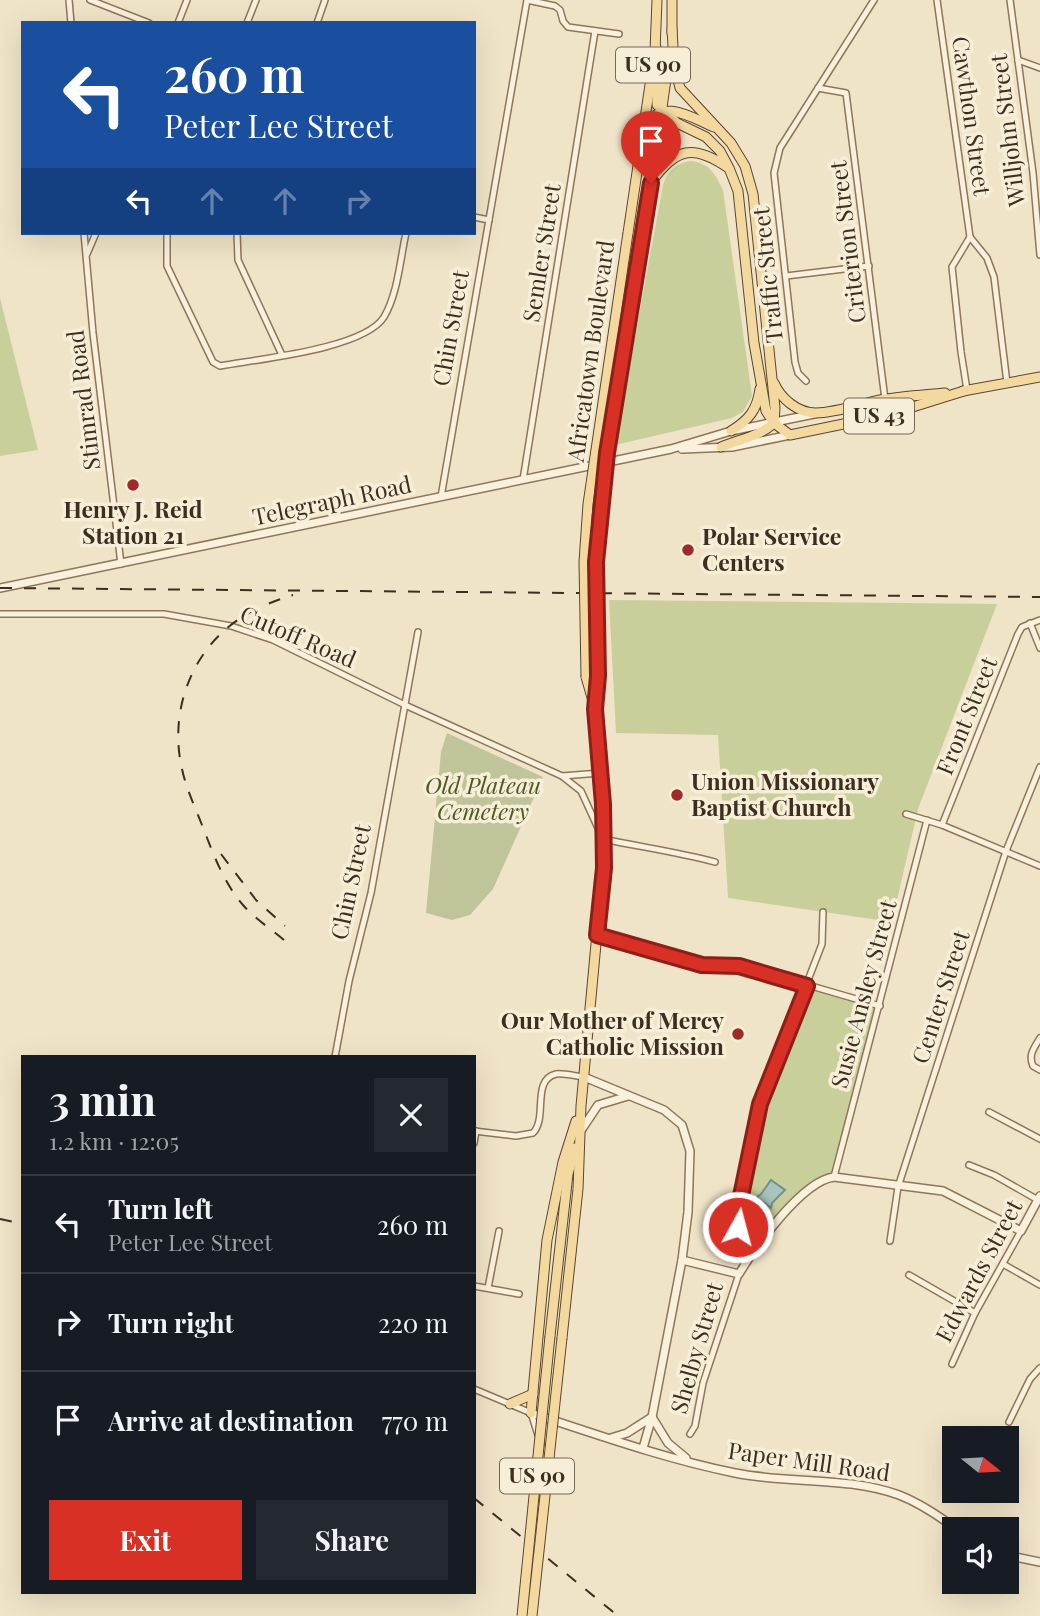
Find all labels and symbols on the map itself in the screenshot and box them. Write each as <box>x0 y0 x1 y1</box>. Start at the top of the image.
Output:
street label: Cawthon Street <box>946 34 999 198</box>
road number: US 90 <box>616 48 690 82</box>
street label: Willjohn Street <box>982 51 1031 209</box>
pin <box>621 111 681 183</box>
street label: Criterion Street <box>821 158 872 325</box>
street label: Semler Street <box>514 181 567 324</box>
street label: Traffic Street <box>744 205 789 345</box>
street label: Africatown Boulevard <box>558 238 620 465</box>
street label: Chin Street <box>424 266 475 388</box>
street label: Stimrad Road <box>59 328 106 472</box>
road number: US 43 <box>844 398 914 434</box>
street label: Telegraph Road <box>249 468 414 532</box>
marker: Henry J. Reid Station 21 <box>125 477 141 493</box>
place label: Henry J. Reid Station 21 <box>63 493 203 550</box>
place label: Polar Service Centers <box>702 520 841 577</box>
marker: Polar Service Centers <box>680 542 696 558</box>
street label: Cutoff Road <box>236 597 361 674</box>
street label: Front Street <box>928 651 1004 779</box>
place label: Union Missionary Baptist Church <box>691 765 879 822</box>
park label: Old Plateau Cemetery <box>425 769 541 826</box>
marker: Union Missionary Baptist Church <box>669 787 685 803</box>
street label: Chin Street <box>322 820 377 942</box>
street label: Susie Ansley Street <box>822 895 903 1091</box>
street label: Center Street <box>903 925 976 1067</box>
place label: Our Mother of Mercy Catholic Mission <box>501 1004 724 1061</box>
marker: Our Mother of Mercy Catholic Mission <box>730 1026 746 1042</box>
position arrow <box>701 1190 775 1264</box>
street label: Edwards Street <box>927 1193 1029 1347</box>
street label: Shelby Street <box>662 1277 729 1417</box>
north arrow <box>942 1426 1018 1503</box>
street label: Paper Mill Road <box>726 1434 892 1487</box>
road number: US 90 <box>500 1458 574 1494</box>

